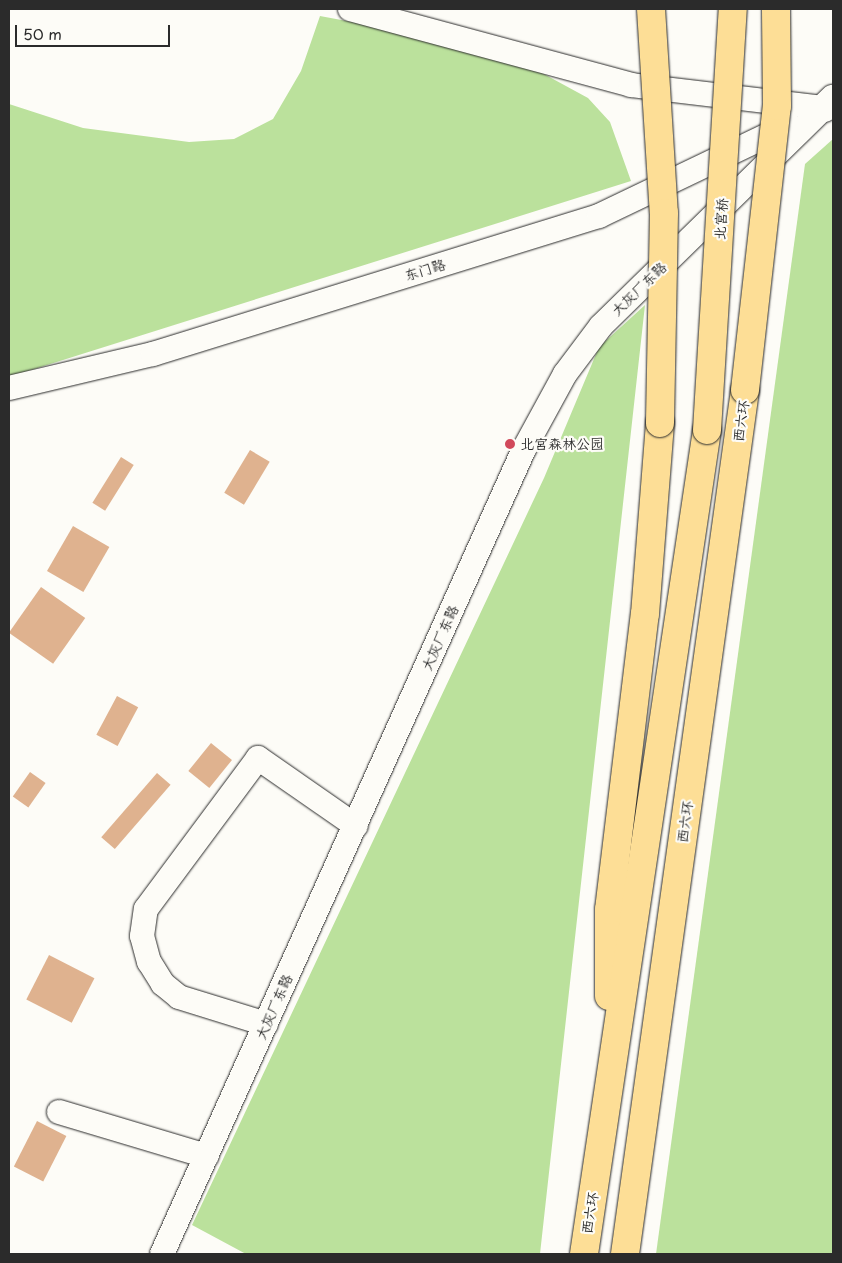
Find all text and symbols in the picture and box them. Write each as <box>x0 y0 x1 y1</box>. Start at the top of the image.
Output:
scale bar <box>18 15 172 47</box>
text: 50 m <box>23 22 62 45</box>
street label: 北宫桥 <box>711 197 731 241</box>
street label: 东门路 <box>402 256 448 284</box>
street label: 大灰厂东路 <box>608 259 670 319</box>
street label: 西六环 <box>730 399 752 443</box>
place label: 北宫森林公园 <box>520 436 604 452</box>
marker: 北宫森林公园 <box>504 438 516 450</box>
street label: 大灰厂东路 <box>418 603 462 673</box>
street label: 西六环 <box>674 800 696 844</box>
street label: 大灰厂东路 <box>252 972 296 1042</box>
street label: 西六环 <box>578 1191 602 1235</box>

